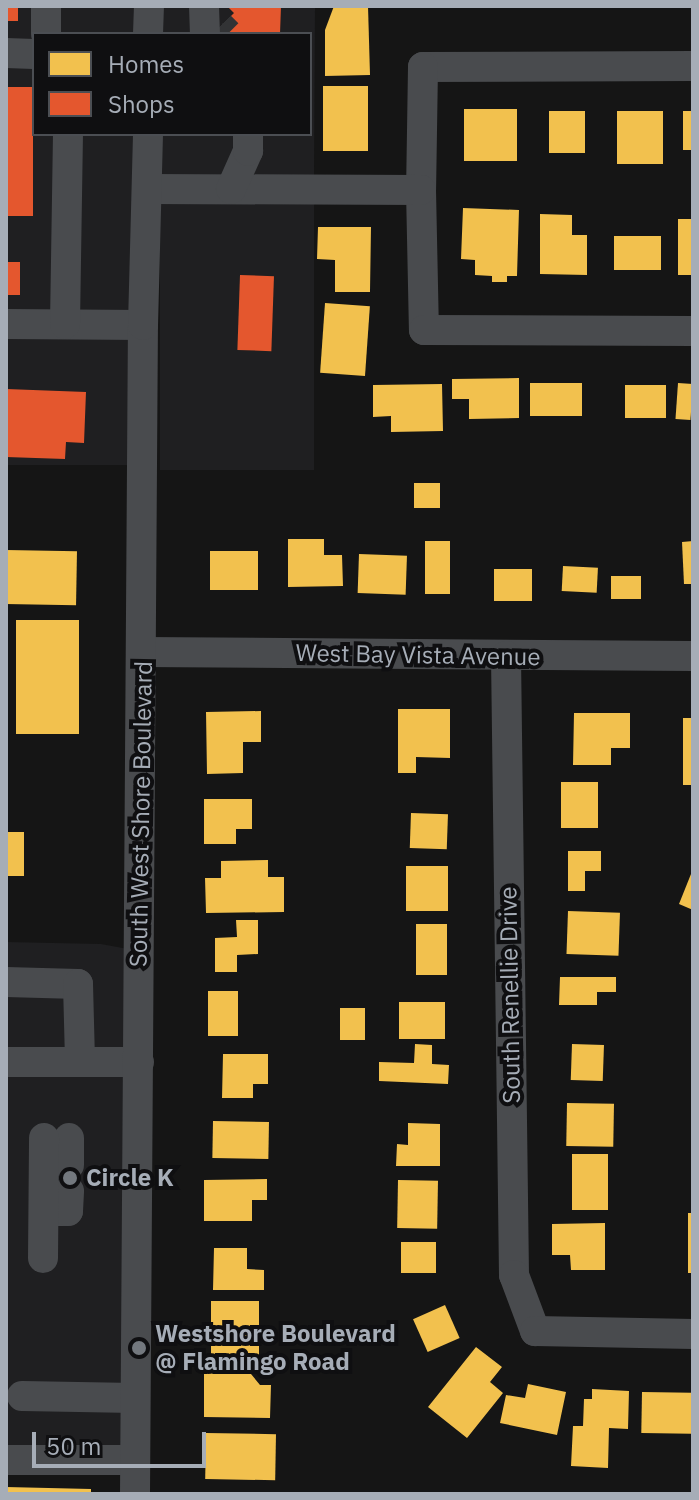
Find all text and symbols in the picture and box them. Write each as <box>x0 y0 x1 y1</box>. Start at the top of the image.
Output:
legend <box>32 32 312 136</box>
text: Homes <box>108 48 184 80</box>
text: Shops <box>108 88 175 120</box>
street label: West Bay Vista Avenue <box>295 638 541 672</box>
street label: South West Shore Boulevard <box>124 661 158 967</box>
street label: South Renellie Drive <box>494 886 526 1104</box>
place label: Circle K <box>86 1164 174 1192</box>
marker: Circle K <box>61 1169 79 1187</box>
place label: Westshore Boulevard @ Flamingo Road <box>155 1320 396 1376</box>
marker: Westshore Boulevard @ Flamingo Road <box>130 1339 148 1357</box>
scale bar <box>36 1416 210 1466</box>
text: 50 m <box>46 1430 101 1462</box>

